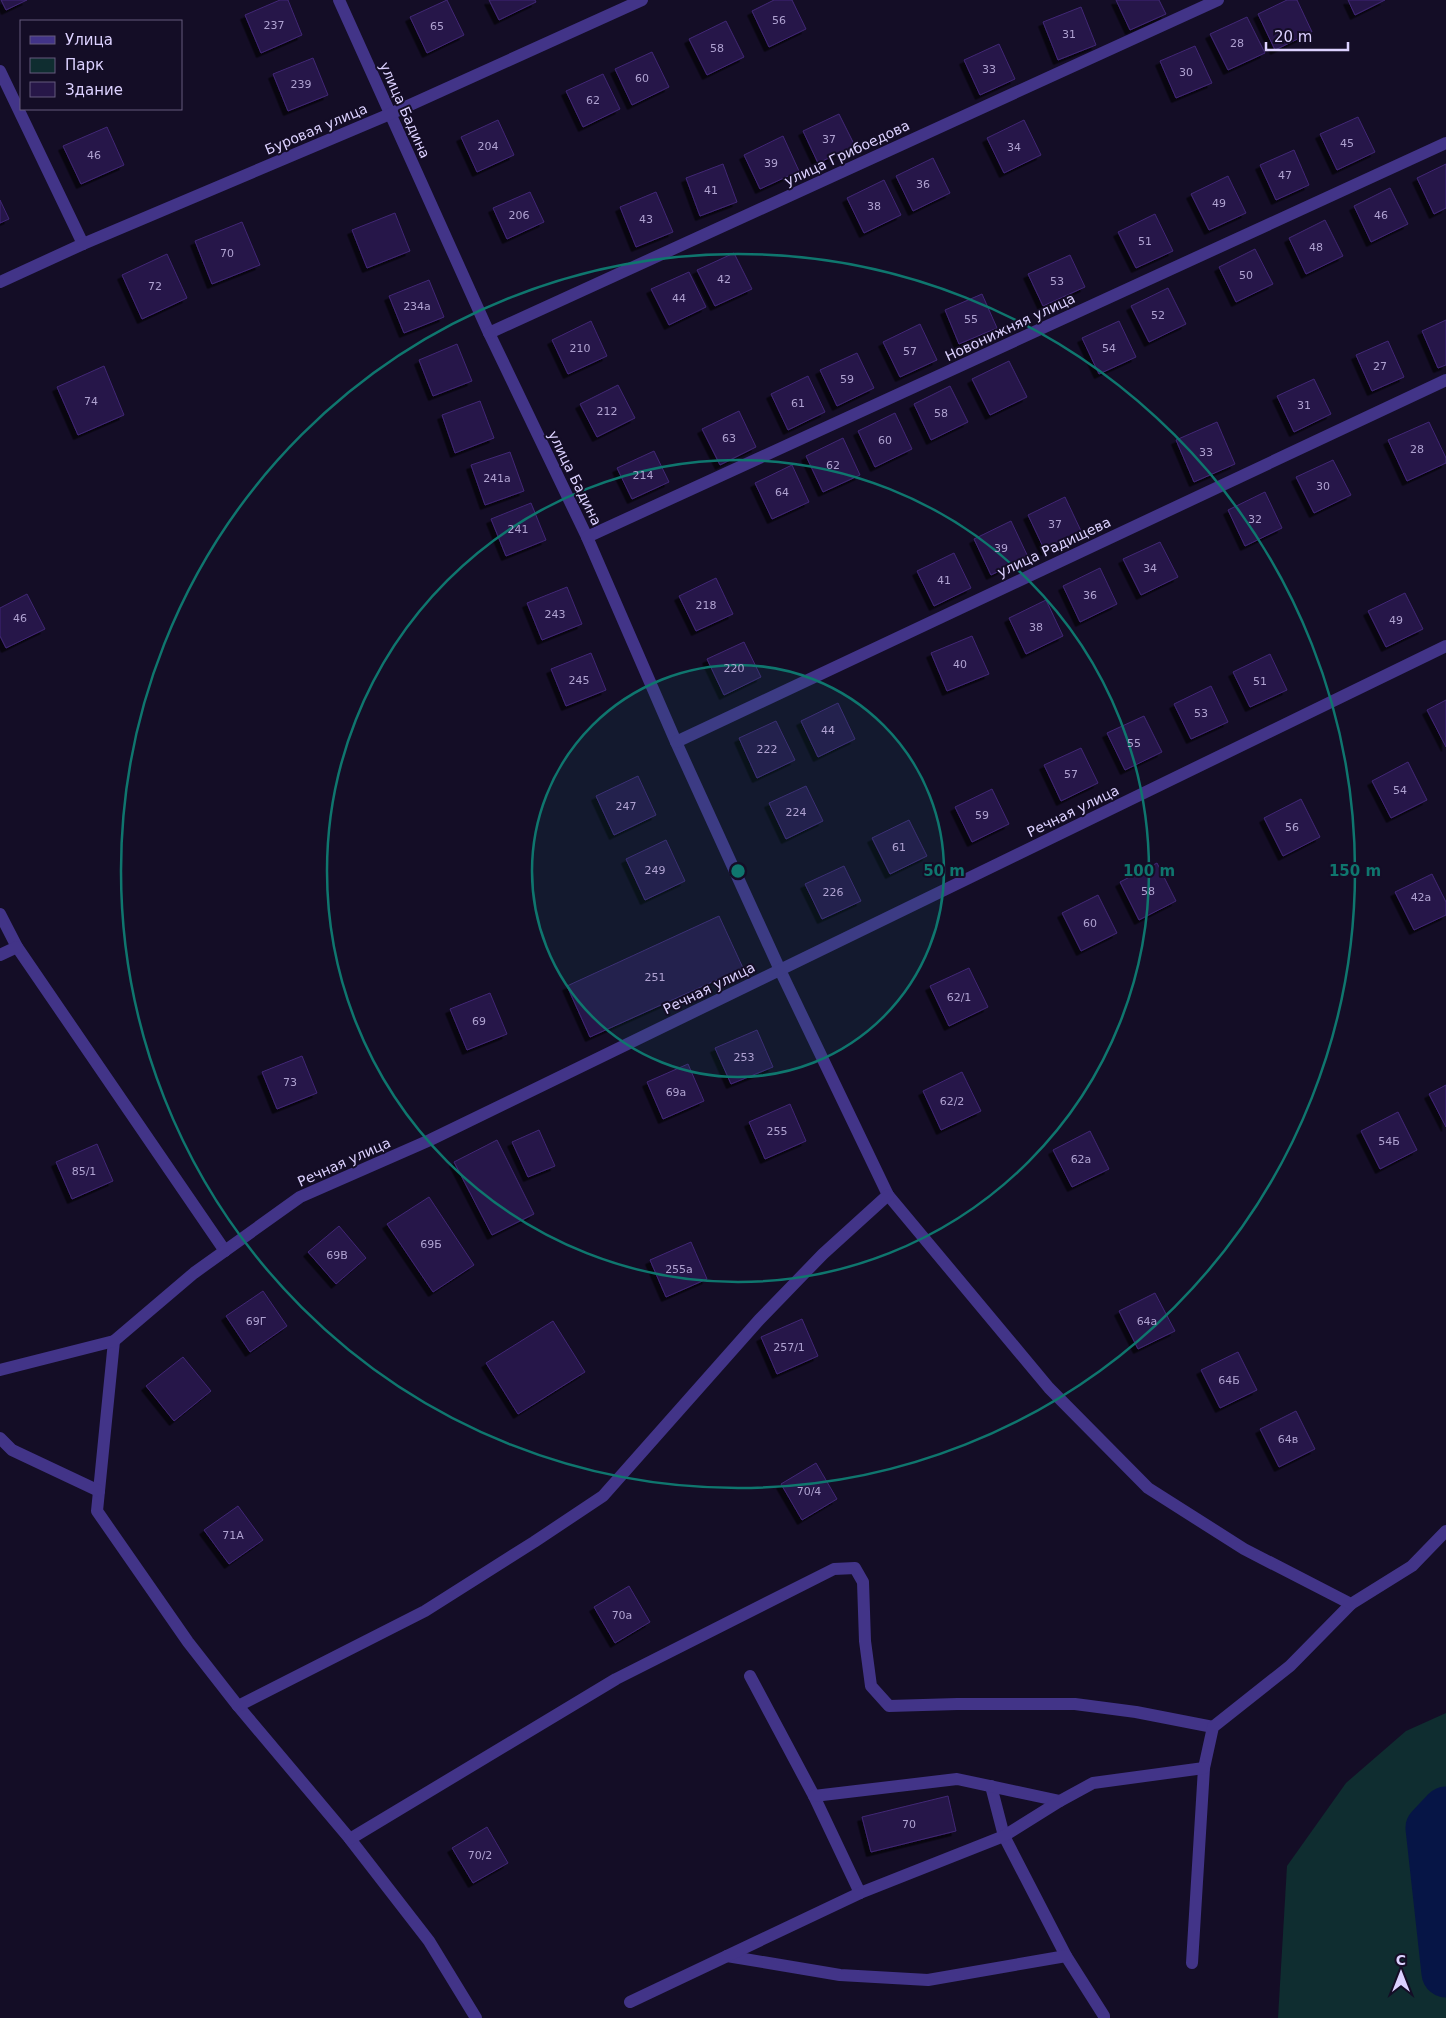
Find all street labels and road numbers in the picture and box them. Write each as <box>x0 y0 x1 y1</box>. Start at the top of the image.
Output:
street label: улица Бадина <box>377 59 433 161</box>
street label: Буровая улица <box>262 100 370 158</box>
street label: улица Грибоедова <box>782 117 912 189</box>
street label: Новонижняя улица <box>942 290 1078 364</box>
street label: улица Бадина <box>545 428 605 528</box>
street label: улица Радищева <box>995 514 1113 580</box>
street label: Речная улица <box>1024 782 1122 840</box>
street label: Речная улица <box>660 959 758 1017</box>
street label: Речная улица <box>295 1134 393 1190</box>

